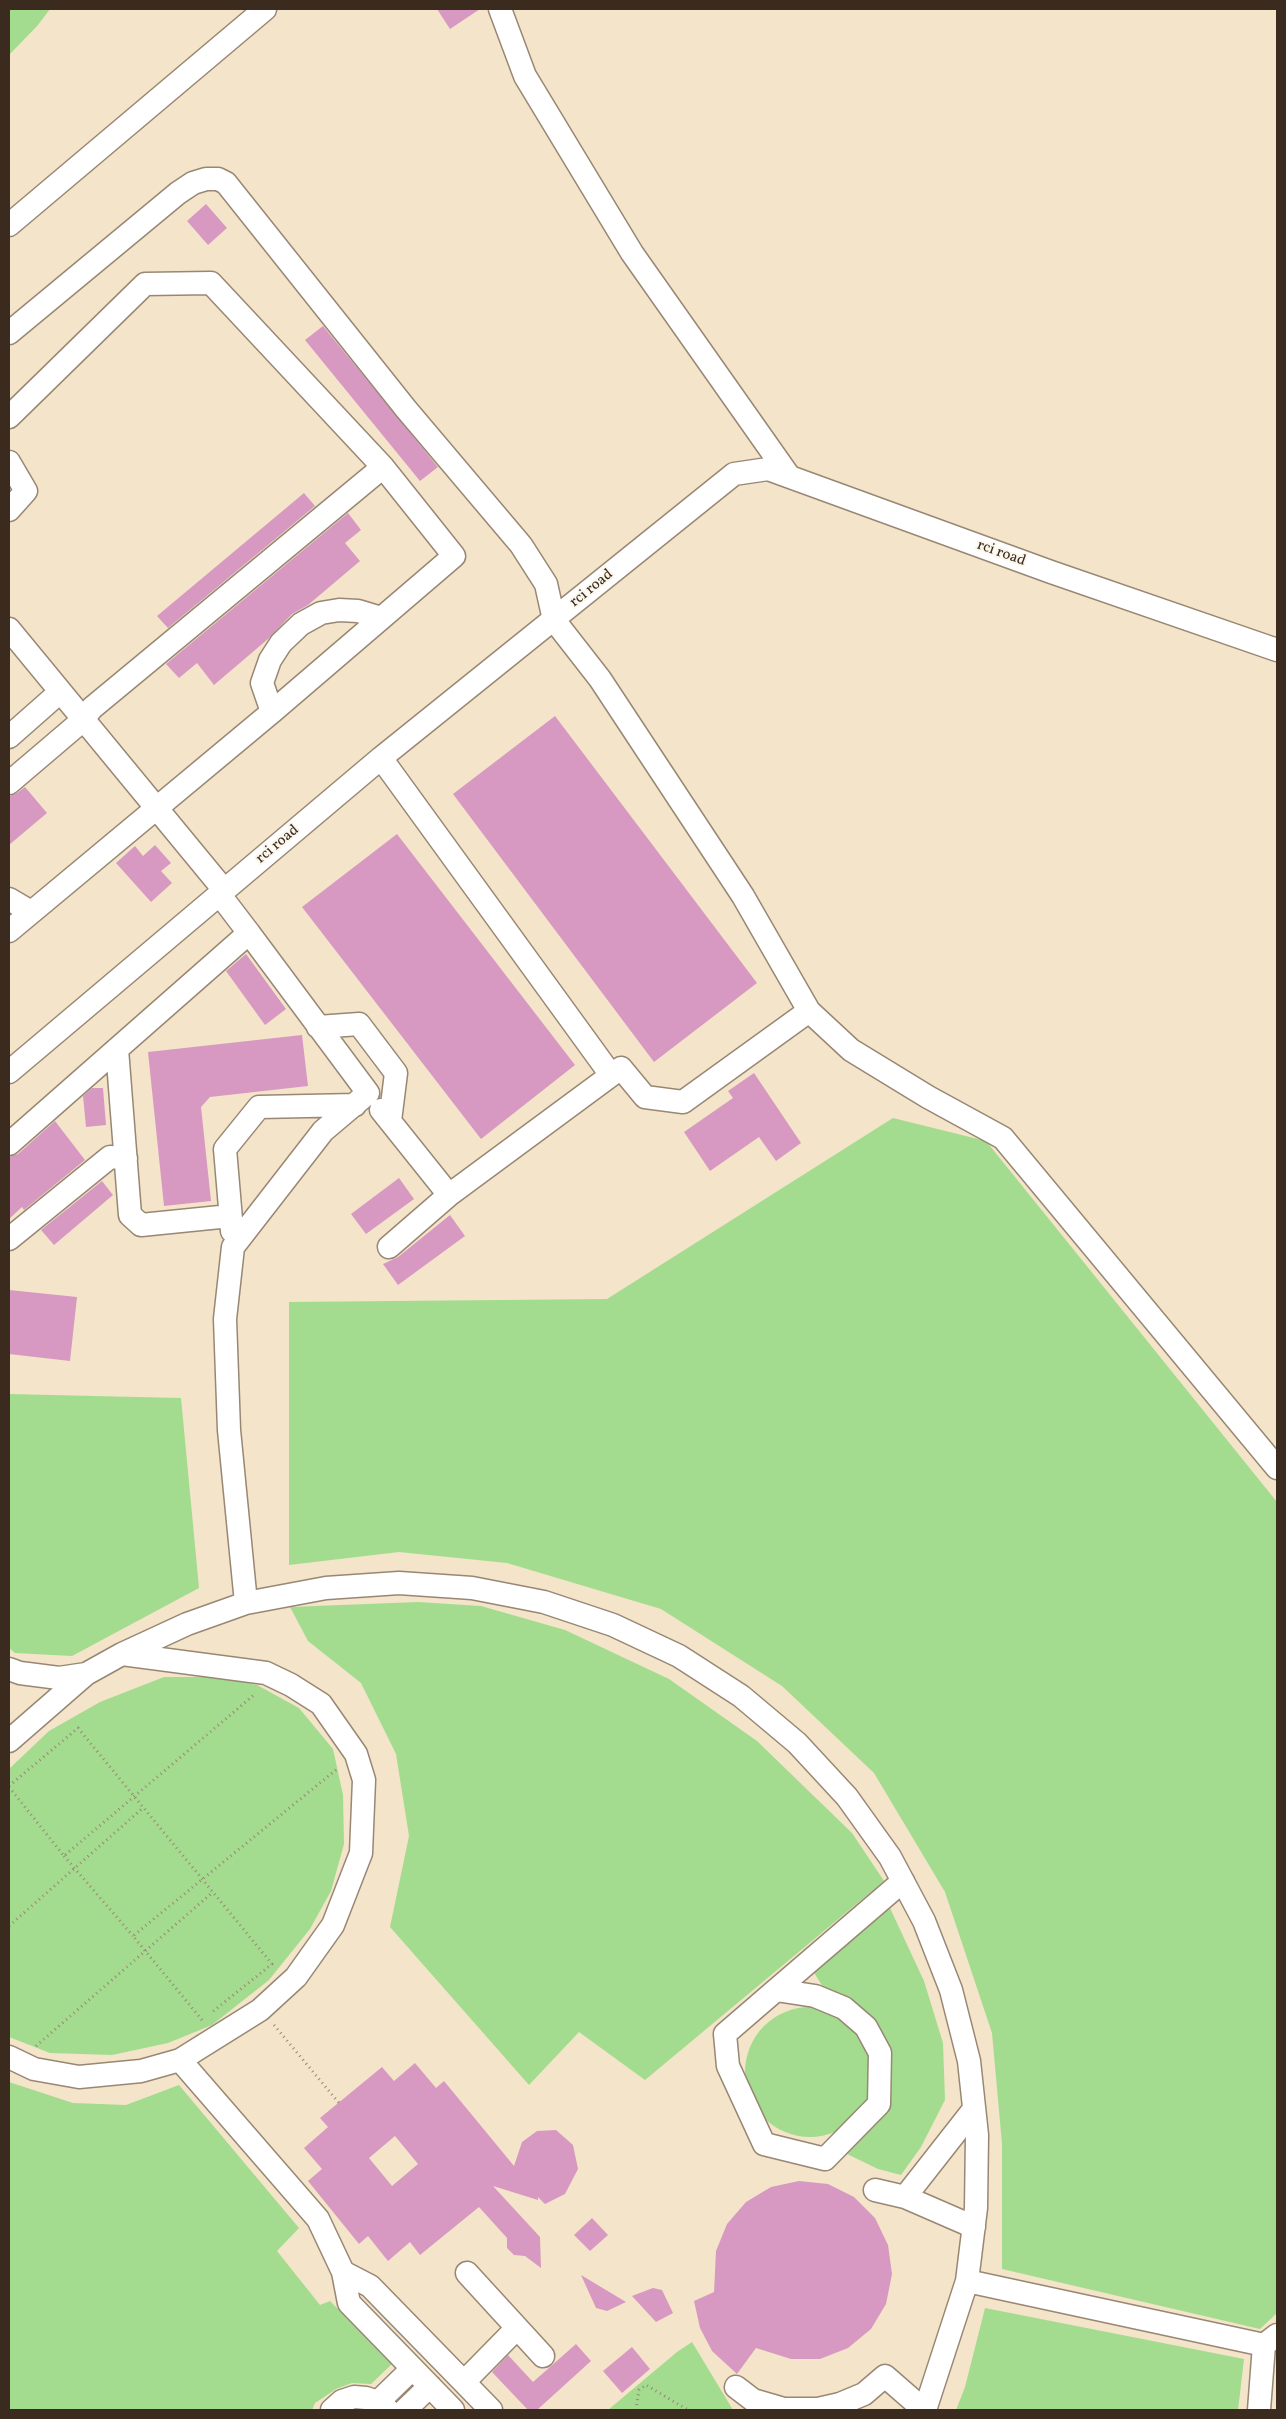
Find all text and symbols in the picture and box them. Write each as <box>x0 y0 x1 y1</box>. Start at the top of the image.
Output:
street label: rci road <box>974 537 1028 571</box>
street label: rci road <box>567 566 617 612</box>
street label: rci road <box>253 822 303 868</box>

